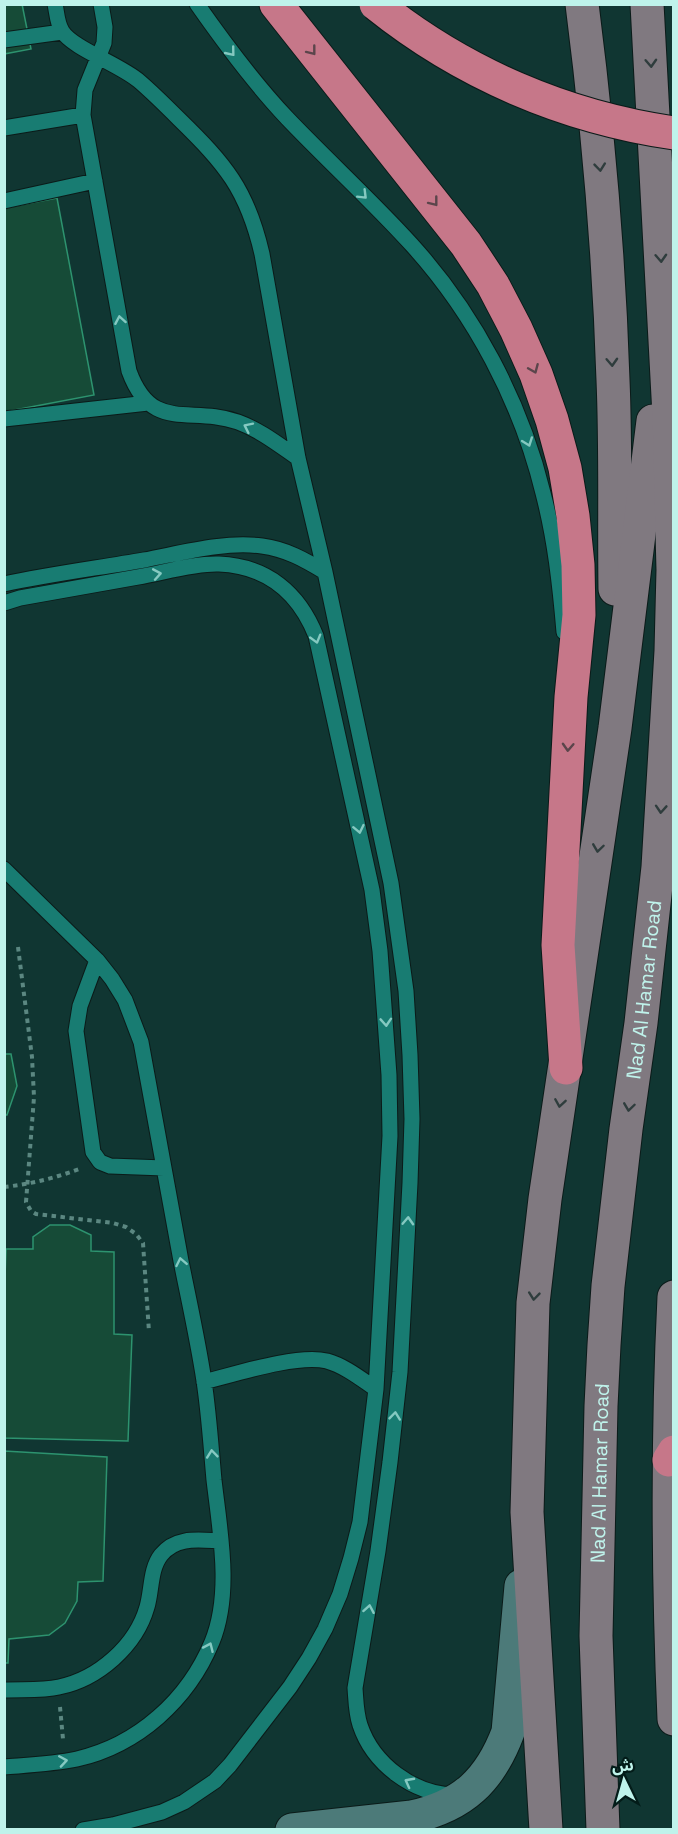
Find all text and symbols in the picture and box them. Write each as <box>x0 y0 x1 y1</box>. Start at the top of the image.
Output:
one-way arrow <box>304 44 315 55</box>
one-way arrow <box>224 45 235 56</box>
one-way arrow <box>644 58 657 67</box>
one-way arrow <box>593 162 606 172</box>
one-way arrow <box>356 188 367 199</box>
one-way arrow <box>427 195 438 206</box>
one-way arrow <box>655 253 668 262</box>
one-way arrow <box>114 315 127 325</box>
one-way arrow <box>606 357 619 366</box>
one-way arrow <box>527 363 539 374</box>
one-way arrow <box>244 423 255 435</box>
one-way arrow <box>520 437 533 447</box>
one-way arrow <box>152 568 161 580</box>
one-way arrow <box>309 634 322 644</box>
one-way arrow <box>562 742 575 751</box>
one-way arrow <box>655 805 668 814</box>
one-way arrow <box>351 824 364 834</box>
one-way arrow <box>592 843 604 853</box>
street label: Nad Al Hamar Road <box>620 899 667 1081</box>
one-way arrow <box>379 1017 392 1026</box>
one-way arrow <box>555 1099 567 1108</box>
one-way arrow <box>624 1103 636 1112</box>
one-way arrow <box>402 1217 415 1226</box>
one-way arrow <box>175 1257 188 1267</box>
one-way arrow <box>528 1292 541 1301</box>
street label: Nad Al Hamar Road <box>585 1383 615 1563</box>
one-way arrow <box>388 1411 401 1420</box>
one-way arrow <box>206 1450 219 1459</box>
one-way arrow <box>362 1604 374 1614</box>
one-way arrow <box>202 1642 214 1653</box>
north arrow <box>594 1750 654 1810</box>
text: ش <box>611 1754 635 1777</box>
one-way arrow <box>58 1756 67 1768</box>
one-way arrow <box>405 1778 416 1789</box>

